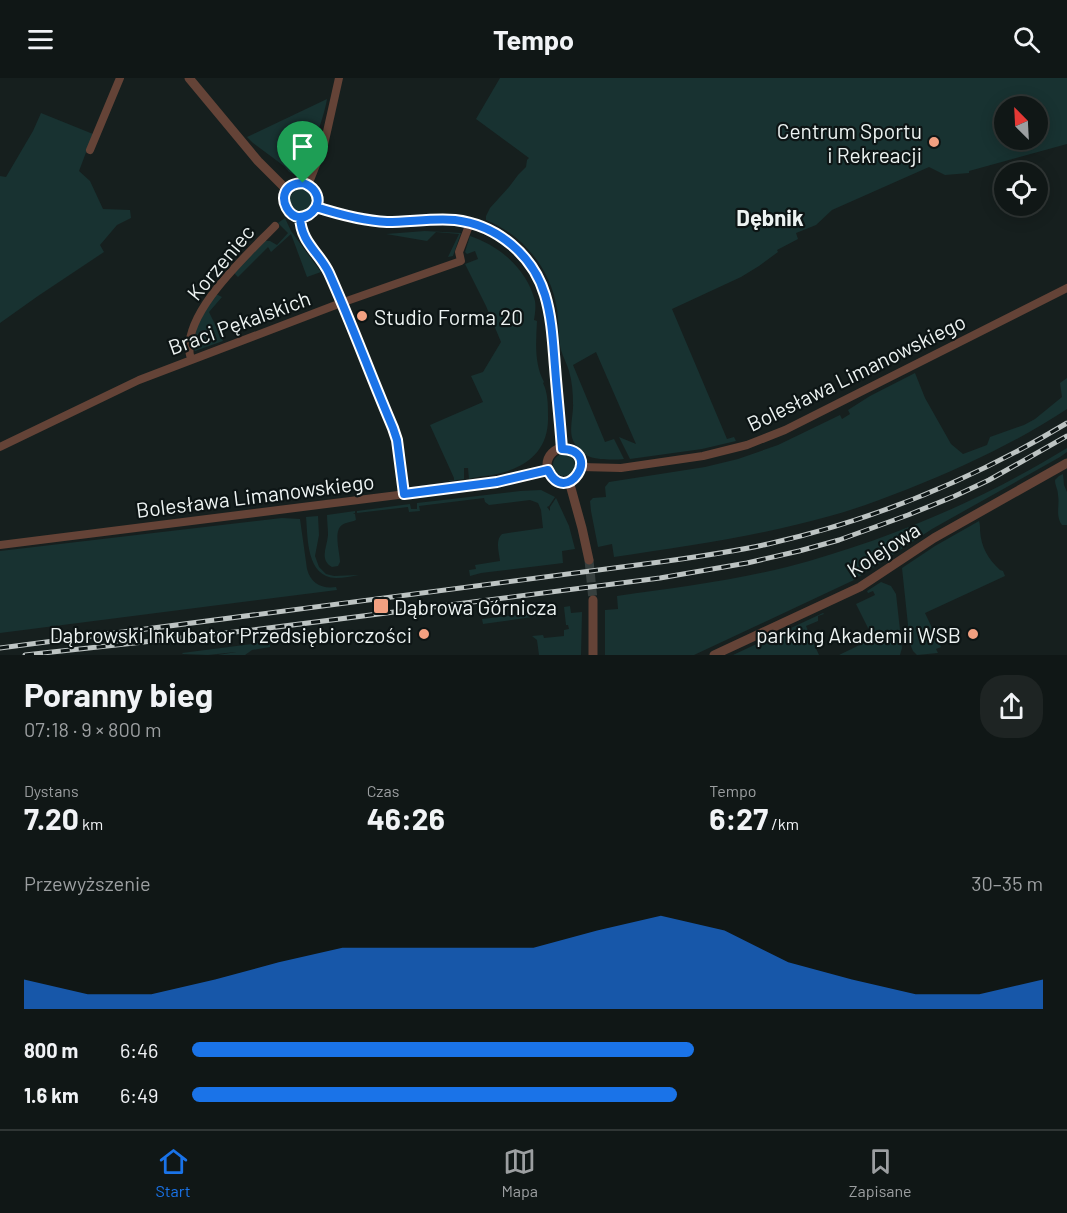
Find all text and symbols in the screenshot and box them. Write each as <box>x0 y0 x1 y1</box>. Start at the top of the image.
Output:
icon: menu <box>24 23 57 56</box>
text: Tempo <box>493 23 574 55</box>
icon: search <box>1010 23 1043 56</box>
north arrow <box>994 96 1048 150</box>
map controls <box>994 96 1048 216</box>
place label: Centrum Sportu i Rekreacji <box>777 118 922 167</box>
pin <box>277 121 328 183</box>
icon: arrive <box>286 130 319 163</box>
marker: Centrum Sportu i Rekreacji <box>927 135 941 149</box>
button: locate <box>994 162 1048 216</box>
district label: Dębnik <box>736 204 804 230</box>
street label: Korzeniec <box>181 219 259 305</box>
street label: Braci Pękalskich <box>165 285 313 359</box>
place label: Studio Forma 20 <box>374 304 523 329</box>
street label: Bolesława Limanowskiego <box>743 308 969 436</box>
marker: Studio Forma 20 <box>355 309 369 323</box>
street label: Bolesława Limanowskiego <box>134 468 376 522</box>
street label: Kolejowa <box>842 516 924 582</box>
place label: Dąbrowa Górnicza <box>394 594 557 619</box>
marker: Dąbrowa Górnicza <box>372 597 390 615</box>
place label: Dąbrowski Inkubator Przedsiębiorczości <box>50 622 412 647</box>
place label: parking Akademii WSB <box>756 622 961 647</box>
marker: Dąbrowski Inkubator Przedsiębiorczości <box>417 627 431 641</box>
marker: parking Akademii WSB <box>966 627 980 641</box>
text: Poranny bieg <box>24 674 213 714</box>
button: share <box>980 675 1043 738</box>
text: 07:18 · 9 × 800 m <box>24 717 162 741</box>
text: Dystans <box>24 781 79 800</box>
text: Czas <box>367 781 399 800</box>
text: Tempo <box>709 781 757 800</box>
text: 7.20 <box>24 800 79 836</box>
text: 46:26 <box>367 800 445 836</box>
text: 6:27 <box>709 800 768 836</box>
text: km <box>79 814 103 833</box>
text: /km <box>768 814 799 833</box>
text: Przewyższenie <box>24 871 151 895</box>
text: 30–35 m <box>971 871 1043 895</box>
text: 800 m <box>24 1038 78 1062</box>
text: 6:46 <box>120 1038 158 1062</box>
text: 1.6 km <box>24 1083 79 1107</box>
text: 6:49 <box>120 1083 159 1107</box>
tab: Start <box>155 1145 191 1200</box>
tab: Mapa <box>501 1145 538 1200</box>
tab: Zapisane <box>849 1145 912 1200</box>

